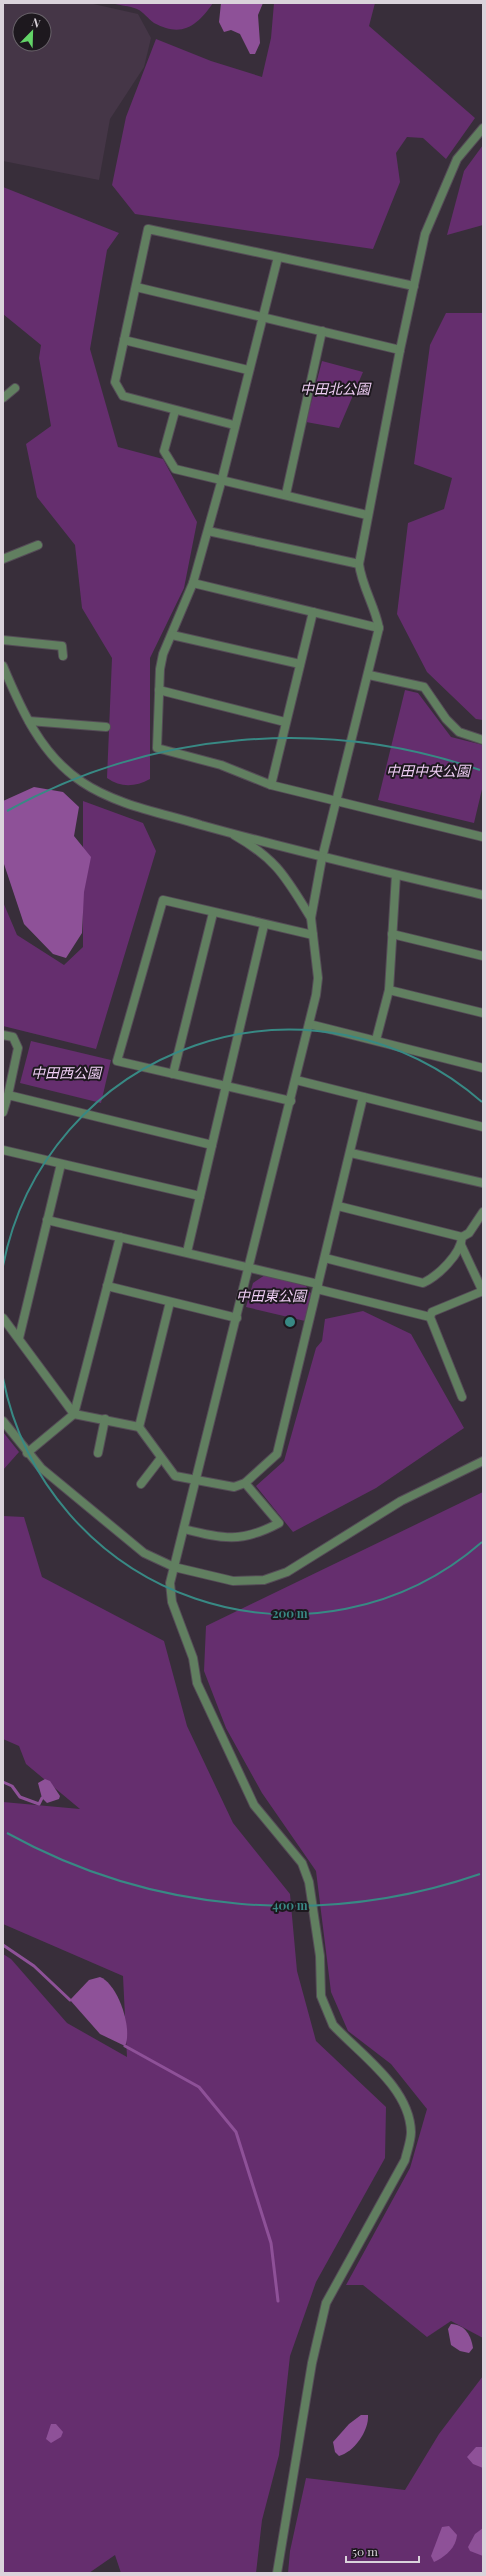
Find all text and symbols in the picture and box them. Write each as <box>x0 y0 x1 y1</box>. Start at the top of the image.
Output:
north arrow <box>12 12 52 52</box>
text: N <box>30 14 43 31</box>
park label: 中田北公園 <box>300 379 372 398</box>
park label: 中田中央公園 <box>386 761 472 780</box>
park label: 中田西公園 <box>31 1063 103 1082</box>
park label: 中田東公園 <box>236 1286 308 1305</box>
centre of rings <box>283 1315 297 1329</box>
text: 200 m <box>272 1605 308 1621</box>
text: 400 m <box>272 1897 308 1913</box>
scale bar <box>346 2538 419 2564</box>
text: 50 m <box>352 2543 378 2559</box>

